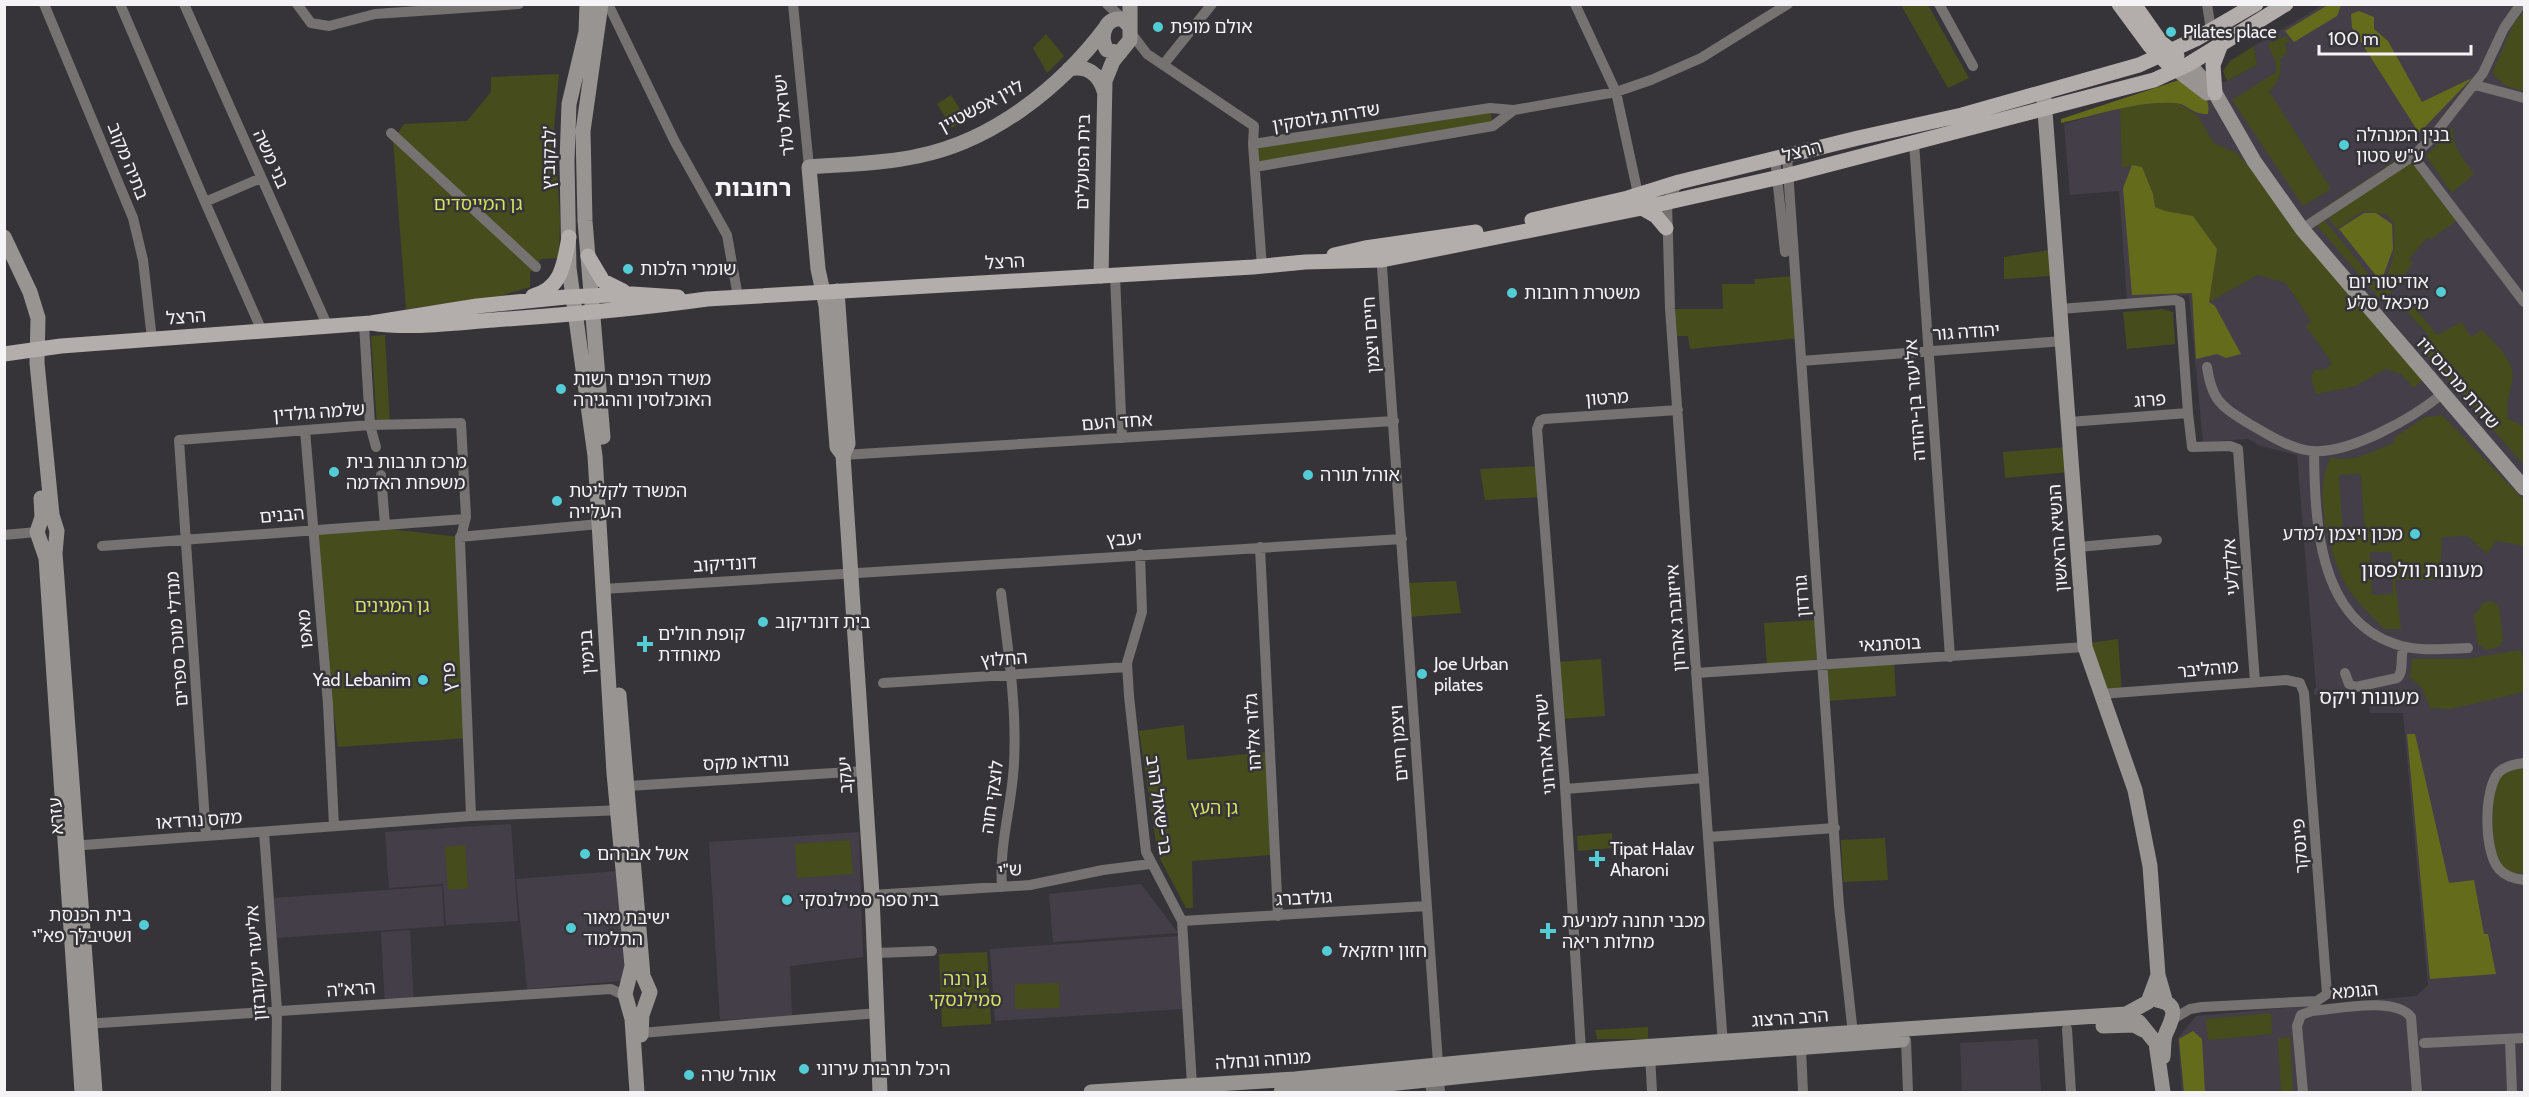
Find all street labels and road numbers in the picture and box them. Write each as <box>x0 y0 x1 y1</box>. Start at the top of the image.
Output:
street label: ישראל טלר <box>769 73 799 157</box>
street label: לוין אפשטיין <box>935 74 1027 138</box>
street label: שדרות גלוסקין <box>1271 98 1381 136</box>
street label: בית הפועלים <box>1071 114 1095 210</box>
street label: בתיה מקוב <box>103 119 153 203</box>
street label: בני משה <box>248 126 294 192</box>
street label: לבקוביץ' <box>537 126 561 190</box>
street label: הרצל <box>1780 135 1824 167</box>
street label: הרצל <box>984 250 1026 274</box>
street label: חיים ויצמן <box>1357 296 1385 374</box>
street label: הרצל <box>165 305 207 329</box>
street label: יהודה גור <box>1931 319 2001 345</box>
street label: שדרת מרכוס זיו <box>2412 332 2504 434</box>
street label: אליעזר בן-יהודה <box>1900 338 1930 462</box>
street label: מרטון <box>1584 385 1630 410</box>
street label: פרוג <box>2133 388 2167 412</box>
street label: שלמה גולדין <box>272 398 366 426</box>
street label: אחד העם <box>1081 409 1153 435</box>
street label: הנשיא הראשון <box>2043 483 2073 593</box>
street label: הבנים <box>259 502 305 528</box>
street label: יעבץ <box>1106 527 1142 551</box>
street label: אלקלעי <box>2218 538 2244 596</box>
street label: דונדיקוב <box>692 551 758 577</box>
street label: אייזנברג אהרון <box>1661 563 1691 673</box>
street label: מנדלי מוכר ספרים <box>161 570 193 708</box>
street label: גורדון <box>1790 574 1814 618</box>
street label: מאפו <box>292 608 318 649</box>
street label: בנימין <box>574 629 600 675</box>
street label: בוסתנאי <box>1858 631 1922 657</box>
street label: החלוץ <box>980 646 1028 672</box>
street label: מוהליבר <box>2176 655 2240 683</box>
street label: פרץ <box>437 662 461 692</box>
street label: גלזר אליהו <box>1240 692 1266 771</box>
street label: ישראל אהרוני <box>1530 692 1560 796</box>
street label: ויצמן חיים <box>1385 704 1413 782</box>
street label: נורדאו מקס <box>702 749 790 775</box>
street label: בר-שאול הרב <box>1141 754 1177 856</box>
street label: יעקב <box>833 756 857 794</box>
street label: לוצקי חוה <box>976 759 1008 835</box>
street label: עזרא <box>44 797 68 835</box>
street label: מקס נורדאו <box>155 806 243 834</box>
street label: פינסקר <box>2287 818 2313 874</box>
street label: ש"י <box>997 858 1023 882</box>
street label: גולדברג <box>1275 886 1333 910</box>
street label: אליעזר יעקובזון <box>241 904 271 1022</box>
street label: הרא"ה <box>326 976 376 1002</box>
street label: הגומא <box>2331 978 2379 1004</box>
street label: הרב הרצוג <box>1751 1004 1829 1032</box>
street label: מנוחה ונחלה <box>1214 1046 1312 1074</box>

